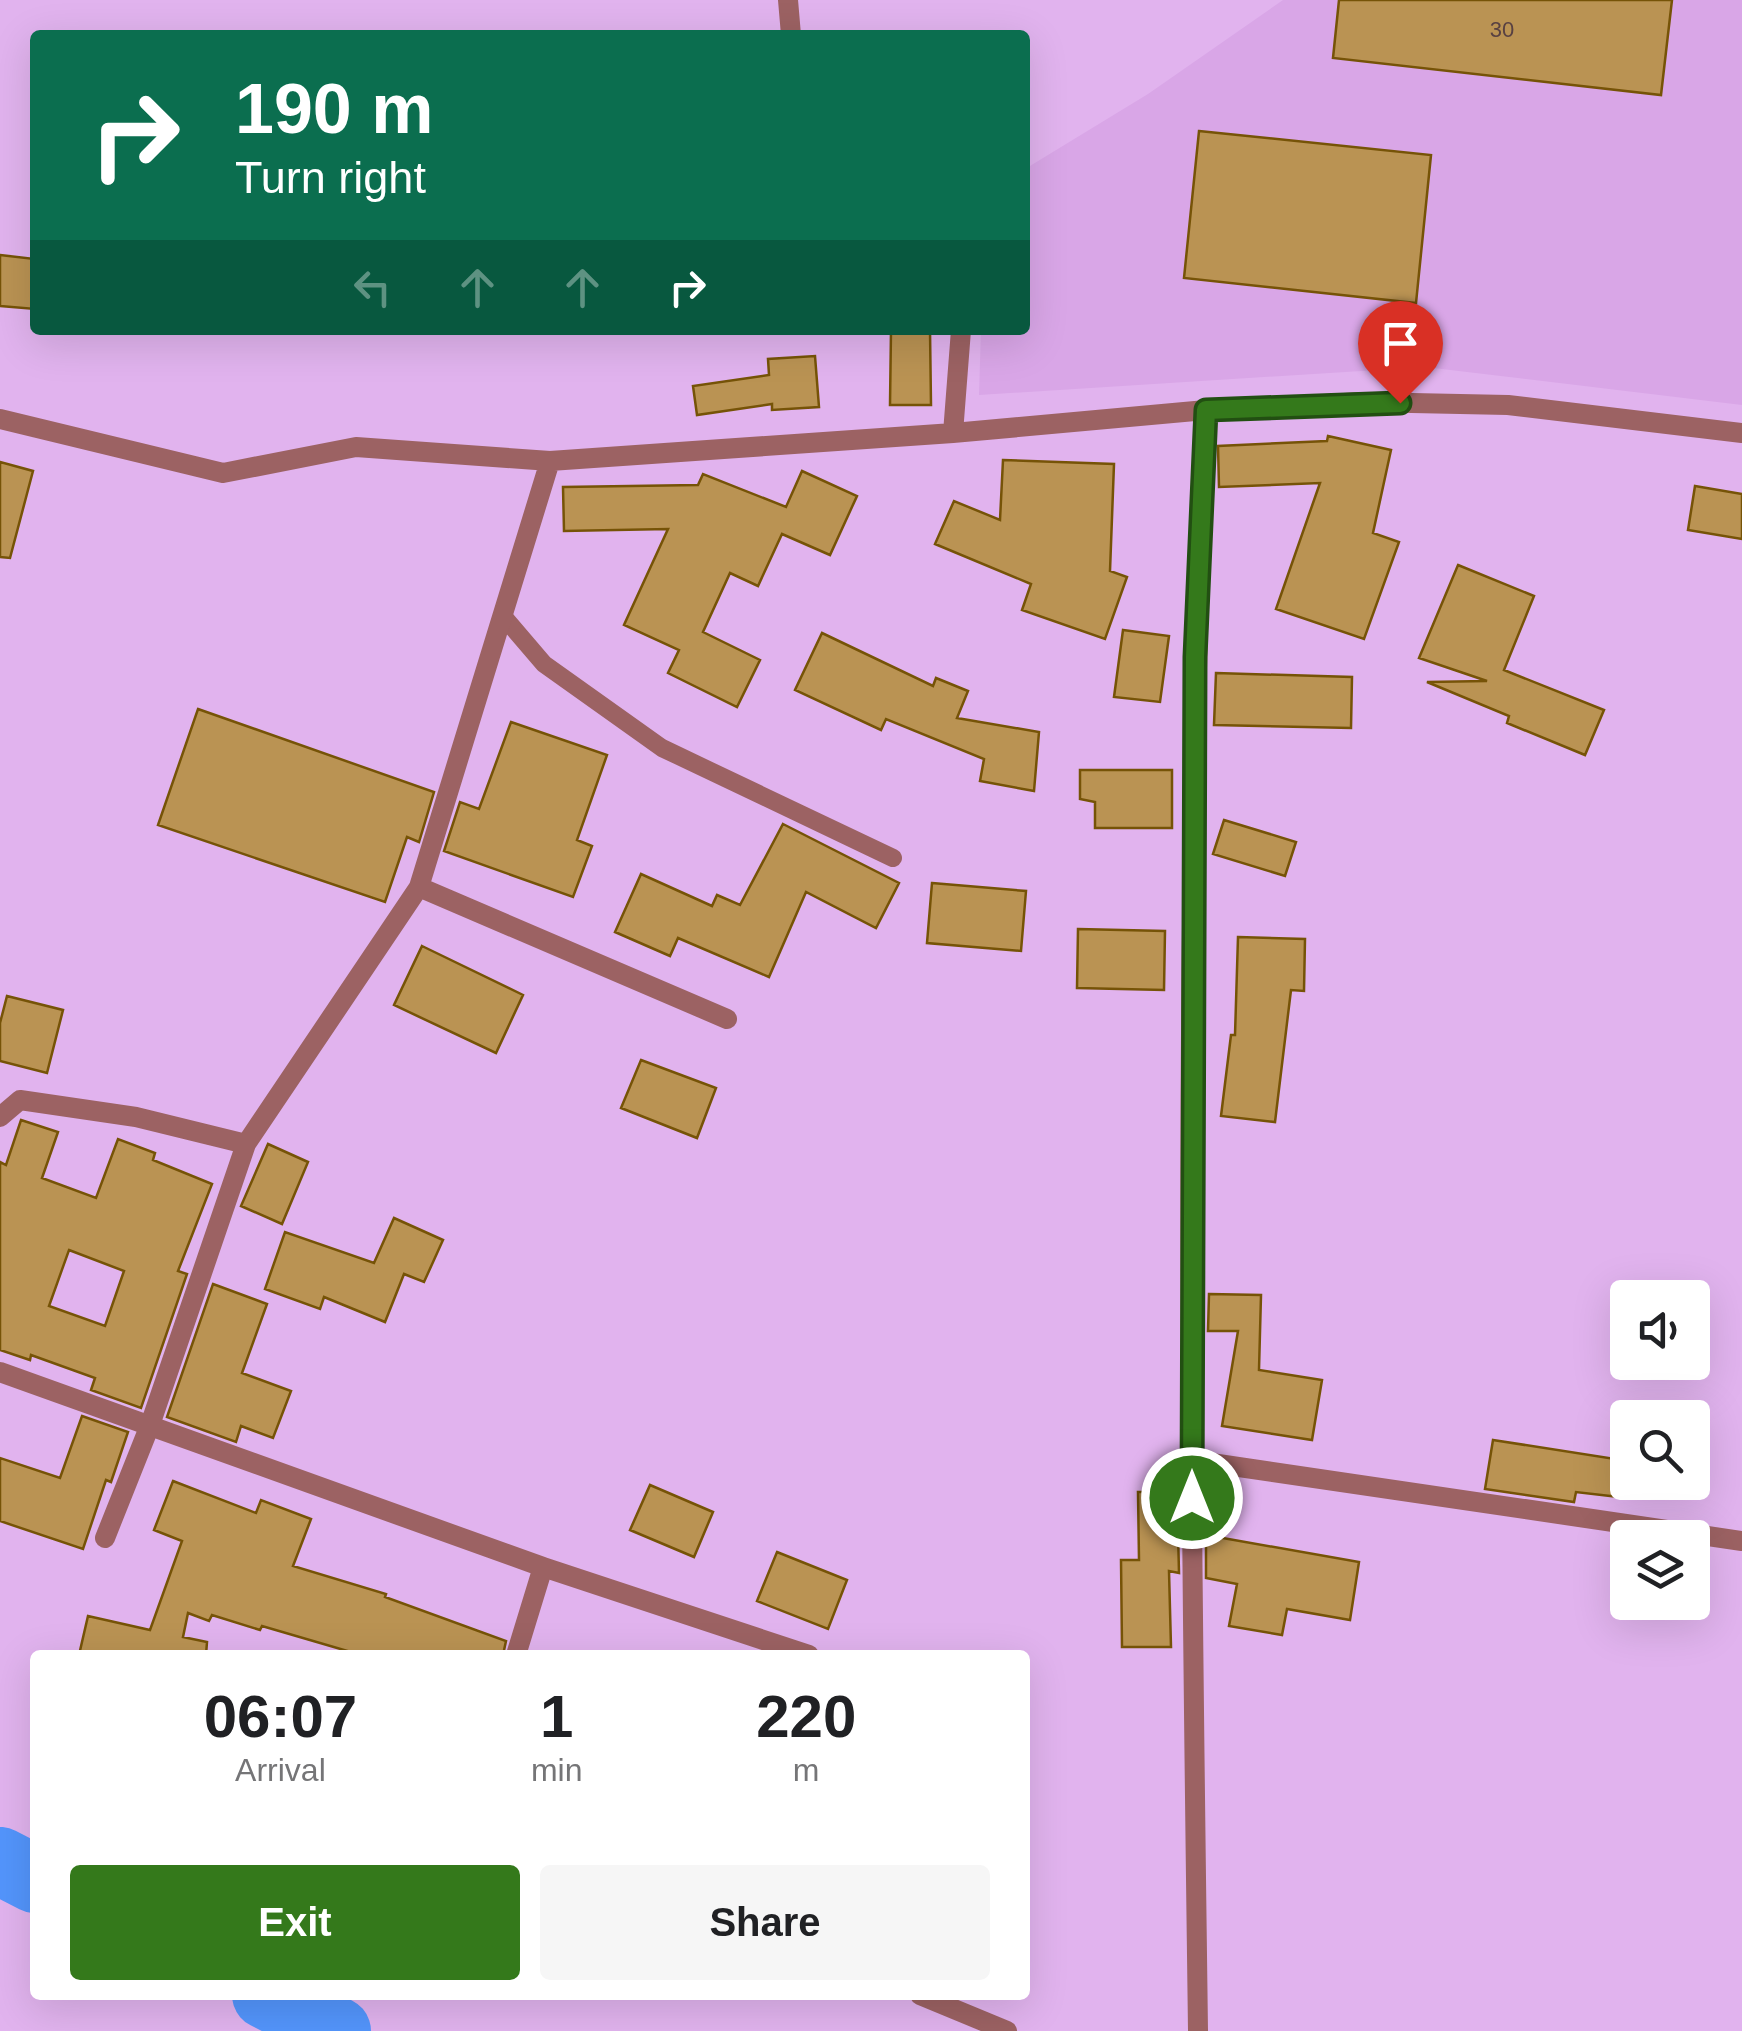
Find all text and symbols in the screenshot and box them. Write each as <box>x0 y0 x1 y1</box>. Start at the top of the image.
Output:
house number: 30 <box>1490 17 1514 42</box>
icon: right <box>70 70 200 200</box>
text: 190 m <box>235 70 433 148</box>
text: Turn right <box>235 152 426 203</box>
icon: left <box>345 260 400 315</box>
icon: ahead <box>450 260 505 315</box>
icon: ahead <box>555 260 610 315</box>
icon: right <box>660 260 715 315</box>
pin <box>1358 301 1443 404</box>
icon: arrive <box>1373 316 1428 371</box>
map controls <box>1610 1280 1710 1620</box>
button: sound <box>1610 1280 1710 1380</box>
button: search <box>1610 1400 1710 1500</box>
position arrow <box>1140 1446 1244 1550</box>
button: layers <box>1610 1520 1710 1620</box>
text: 06:07 <box>204 1683 357 1750</box>
text: 1 <box>540 1683 573 1750</box>
text: 220 <box>756 1683 856 1750</box>
text: Arrival <box>235 1752 326 1788</box>
text: min <box>531 1752 582 1788</box>
text: m <box>793 1752 820 1788</box>
button: Exit <box>70 1865 520 1980</box>
button: Share <box>540 1865 990 1980</box>

